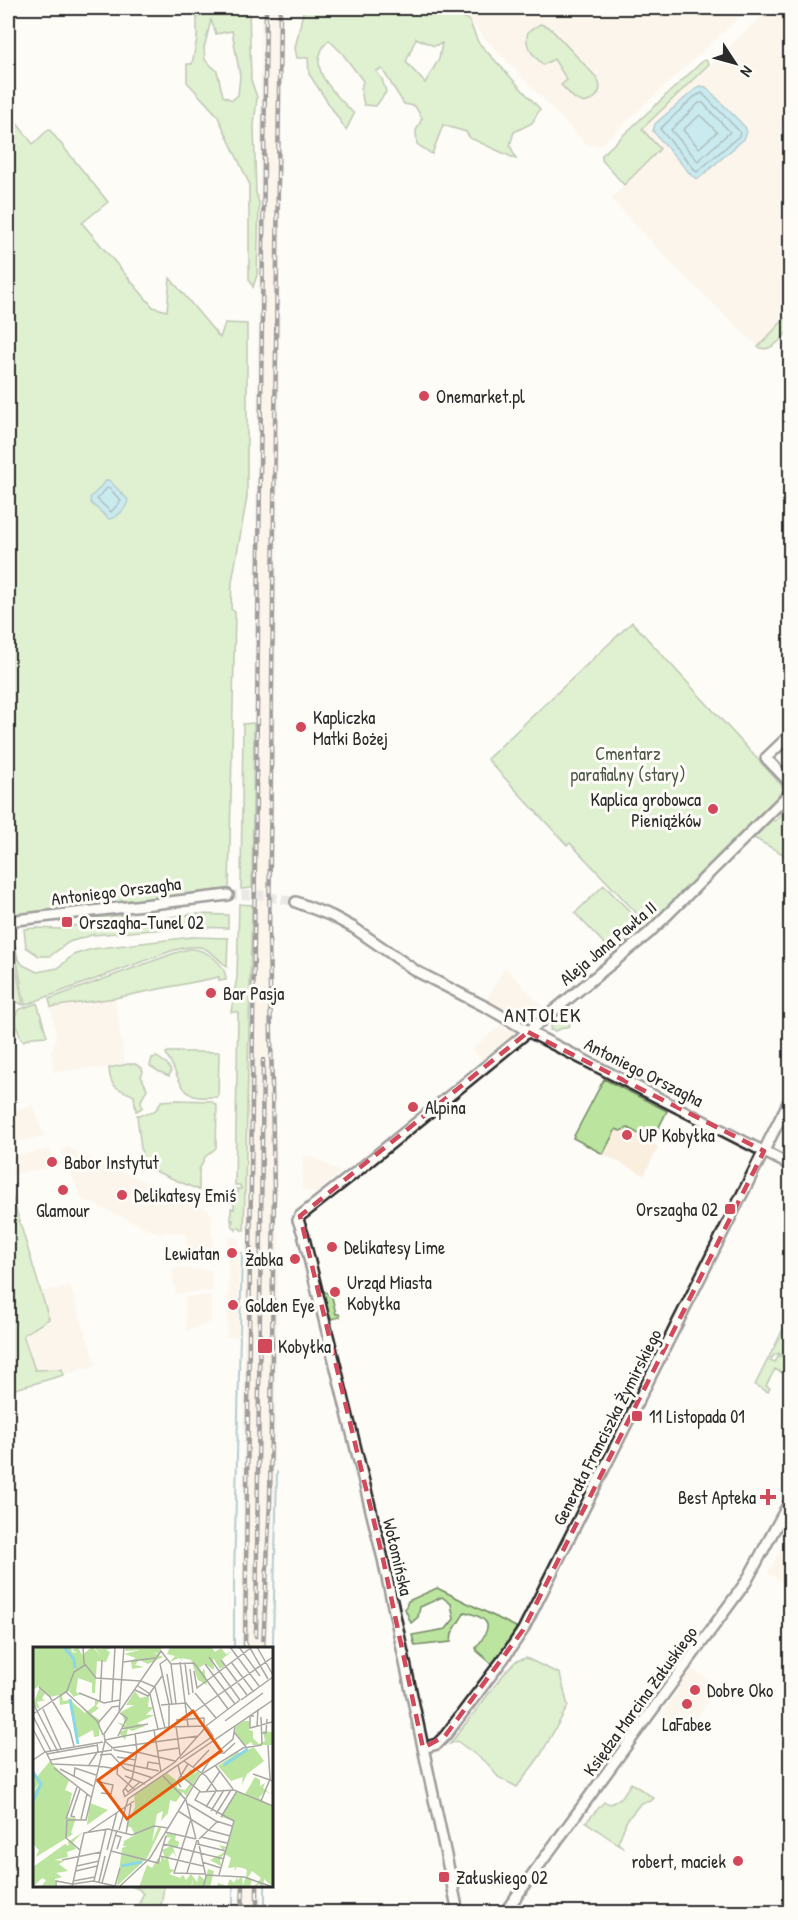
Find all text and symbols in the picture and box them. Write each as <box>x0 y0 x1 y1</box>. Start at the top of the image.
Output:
north arrow <box>705 33 765 93</box>
text: N <box>735 62 759 82</box>
place label: Onemarket.pl <box>436 384 525 409</box>
marker: Onemarket.pl <box>417 389 431 403</box>
place label: Kapliczka Matki Bożej <box>313 705 388 751</box>
marker: Kapliczka Matki Bożej <box>294 720 308 734</box>
park label: Cmentarz parafialny (stary) <box>571 741 685 787</box>
place label: Kaplica grobowca Pieniążków <box>591 787 701 833</box>
marker: Kaplica grobowca Pieniążków <box>706 802 720 816</box>
street label: Antoniego Orszagha <box>50 871 182 911</box>
street label: Aleja Jana Pawła II <box>554 895 662 991</box>
place label: Orszagha-Tunel 02 <box>79 910 204 935</box>
marker: Orszagha-Tunel 02 <box>60 915 74 929</box>
place label: Bar Pasja <box>223 981 284 1006</box>
marker: Bar Pasja <box>204 986 218 1000</box>
district label: ANTOLEK <box>504 1001 582 1028</box>
street label: Antoniego Orszagha <box>580 1031 708 1113</box>
place label: Alpina <box>425 1095 466 1120</box>
marker: Alpina <box>406 1100 420 1114</box>
place label: UP Kobyłka <box>639 1123 715 1148</box>
marker: UP Kobyłka <box>620 1128 634 1142</box>
place label: Babor Instytut <box>64 1150 159 1175</box>
marker: Babor Instytut <box>45 1155 59 1169</box>
marker: Glamour <box>56 1183 70 1197</box>
place label: Delikatesy Emiś <box>134 1183 236 1208</box>
marker: Delikatesy Emiś <box>115 1188 129 1202</box>
place label: Orszagha 02 <box>636 1197 719 1222</box>
place label: Glamour <box>36 1198 90 1223</box>
marker: Orszagha 02 <box>723 1202 737 1216</box>
place label: Delikatesy Lime <box>344 1235 445 1260</box>
marker: Delikatesy Lime <box>325 1240 339 1254</box>
place label: Lewiatan <box>165 1241 220 1266</box>
marker: Lewiatan <box>225 1246 239 1260</box>
place label: Żabka <box>245 1247 283 1272</box>
marker: Żabka <box>288 1252 302 1266</box>
place label: Urząd Miasta Kobyłka <box>347 1270 432 1316</box>
marker: Urząd Miasta Kobyłka <box>328 1285 342 1299</box>
place label: Golden Eye <box>245 1293 315 1318</box>
marker: Golden Eye <box>226 1298 240 1312</box>
street label: Generała Franciszka Żymirskiego <box>547 1325 667 1529</box>
place label: Kobyłka <box>278 1334 331 1359</box>
marker: Kobyłka <box>256 1337 274 1355</box>
place label: 11 Listopada 01 <box>649 1404 745 1429</box>
marker: 11 Listopada 01 <box>630 1409 644 1423</box>
place label: Best Apteka <box>678 1485 756 1510</box>
marker: Best Apteka <box>761 1490 775 1504</box>
street label: Wołomińska <box>377 1516 419 1598</box>
street label: Księdza Marcina Załuskiego <box>577 1621 703 1781</box>
inset map <box>33 1647 273 1887</box>
place label: Dobre Oko <box>707 1678 773 1703</box>
marker: Dobre Oko <box>688 1683 702 1697</box>
marker: LaFabee <box>680 1697 694 1711</box>
place label: LaFabee <box>662 1712 712 1737</box>
place label: robert, maciek <box>631 1849 727 1874</box>
marker: robert, maciek <box>731 1854 745 1868</box>
place label: Załuskiego 02 <box>456 1865 548 1890</box>
marker: Załuskiego 02 <box>437 1870 451 1884</box>

